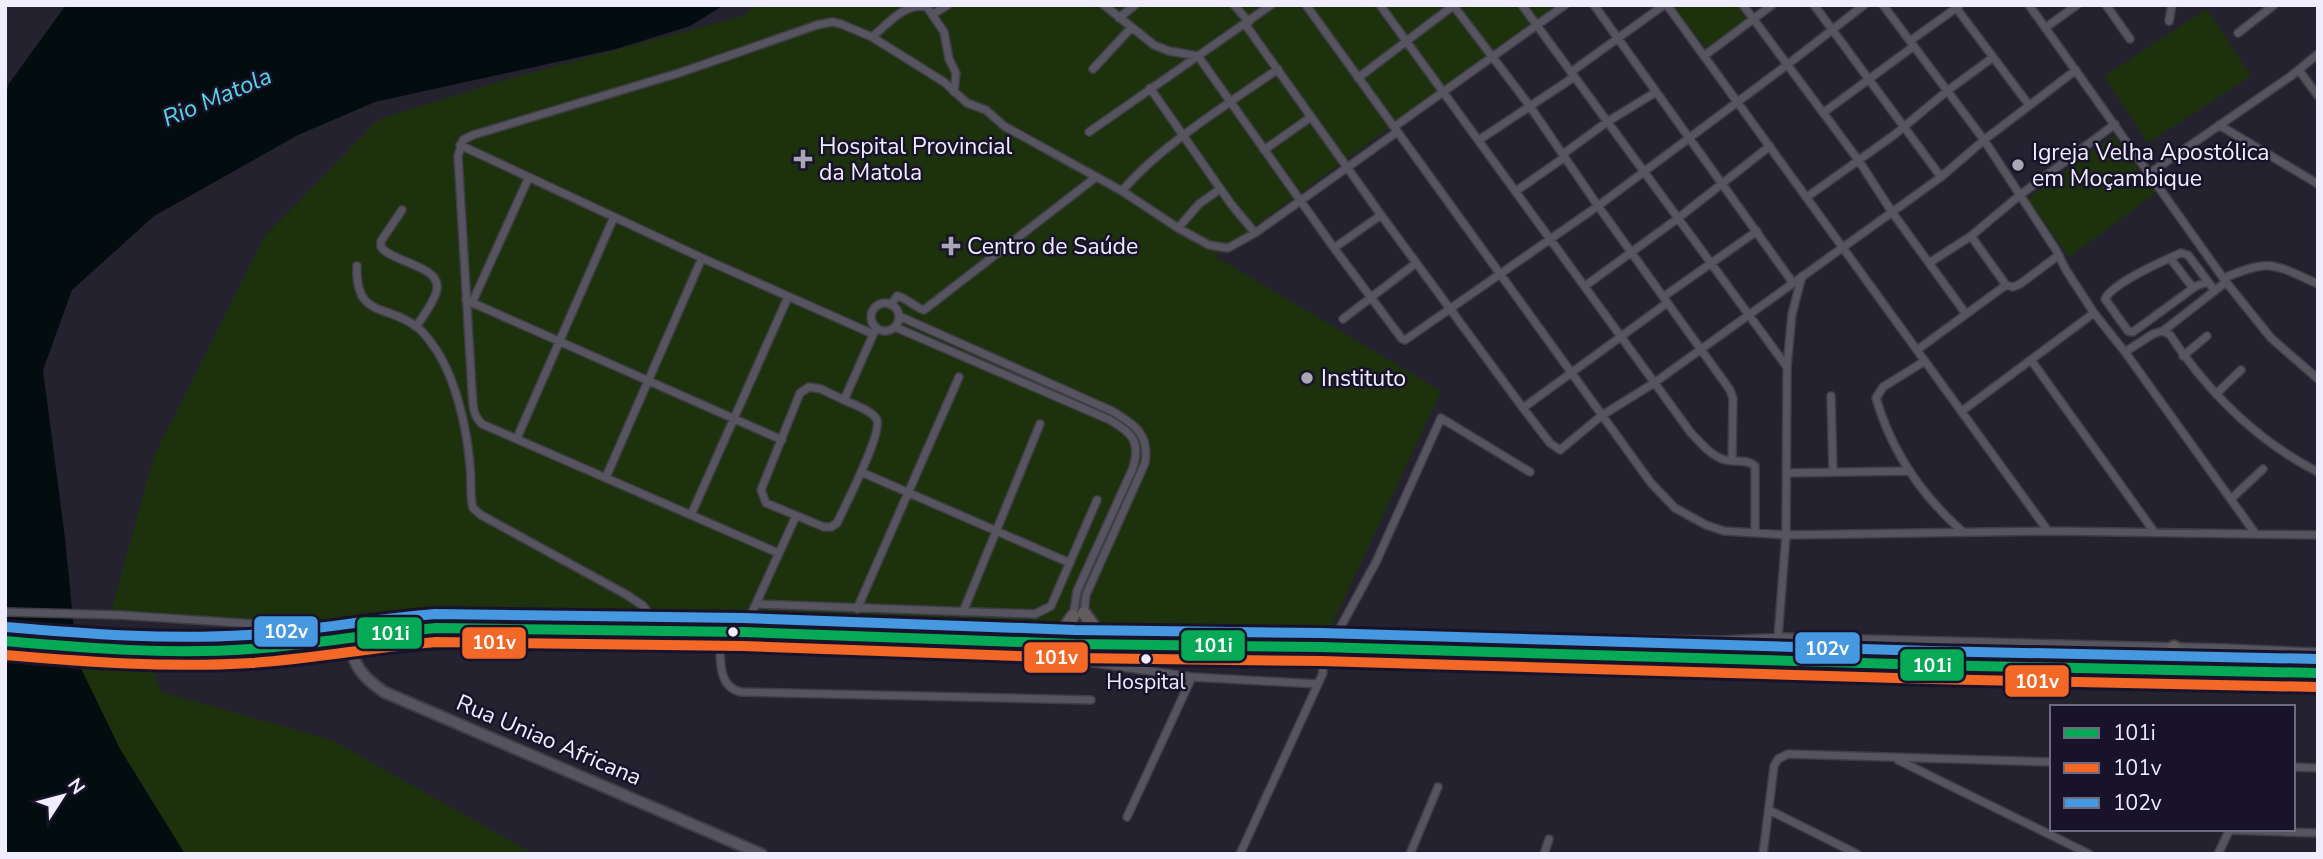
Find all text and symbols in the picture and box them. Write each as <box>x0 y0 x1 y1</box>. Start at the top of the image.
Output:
water label: Rio Matola <box>157 60 277 134</box>
place label: Hospital Provincial da Matola <box>819 131 1013 188</box>
place label: Igreja Velha Apostólica em Moçambique <box>2032 137 2269 194</box>
marker: Hospital Provincial da Matola <box>793 149 813 169</box>
marker: Igreja Velha Apostólica em Moçambique <box>2010 157 2026 173</box>
place label: Centro de Saúde <box>967 231 1138 262</box>
marker: Centro de Saúde <box>941 236 961 256</box>
place label: Instituto <box>1321 363 1406 394</box>
marker: Instituto <box>1299 370 1315 386</box>
line badge: 102v <box>253 615 319 648</box>
line badge: 101i <box>356 616 423 650</box>
text: 102v <box>264 619 309 645</box>
text: 101i <box>370 621 410 647</box>
unlabelled marker <box>726 625 740 639</box>
line badge: 101v <box>461 626 527 660</box>
line badge: 101i <box>1180 629 1246 662</box>
text: 101v <box>472 630 517 656</box>
line badge: 102v <box>1794 631 1861 665</box>
text: 101i <box>1193 633 1233 659</box>
text: 102v <box>1805 636 1850 662</box>
line badge: 101v <box>1023 641 1089 674</box>
text: 101v <box>1034 645 1079 671</box>
line badge: 101i <box>1899 648 1965 682</box>
marker: Hospital <box>1139 652 1153 666</box>
text: 101i <box>1912 653 1952 679</box>
line badge: 101v <box>2004 664 2070 698</box>
place label: Hospital <box>1106 668 1187 696</box>
text: 101v <box>2015 669 2060 695</box>
street label: Rua Uniao Africana <box>452 687 646 793</box>
legend <box>2050 705 2295 831</box>
text: 101i <box>2113 719 2156 747</box>
text: 101v <box>2113 754 2162 782</box>
north arrow <box>28 761 98 831</box>
text: N <box>61 773 91 800</box>
text: 102v <box>2113 789 2162 817</box>

